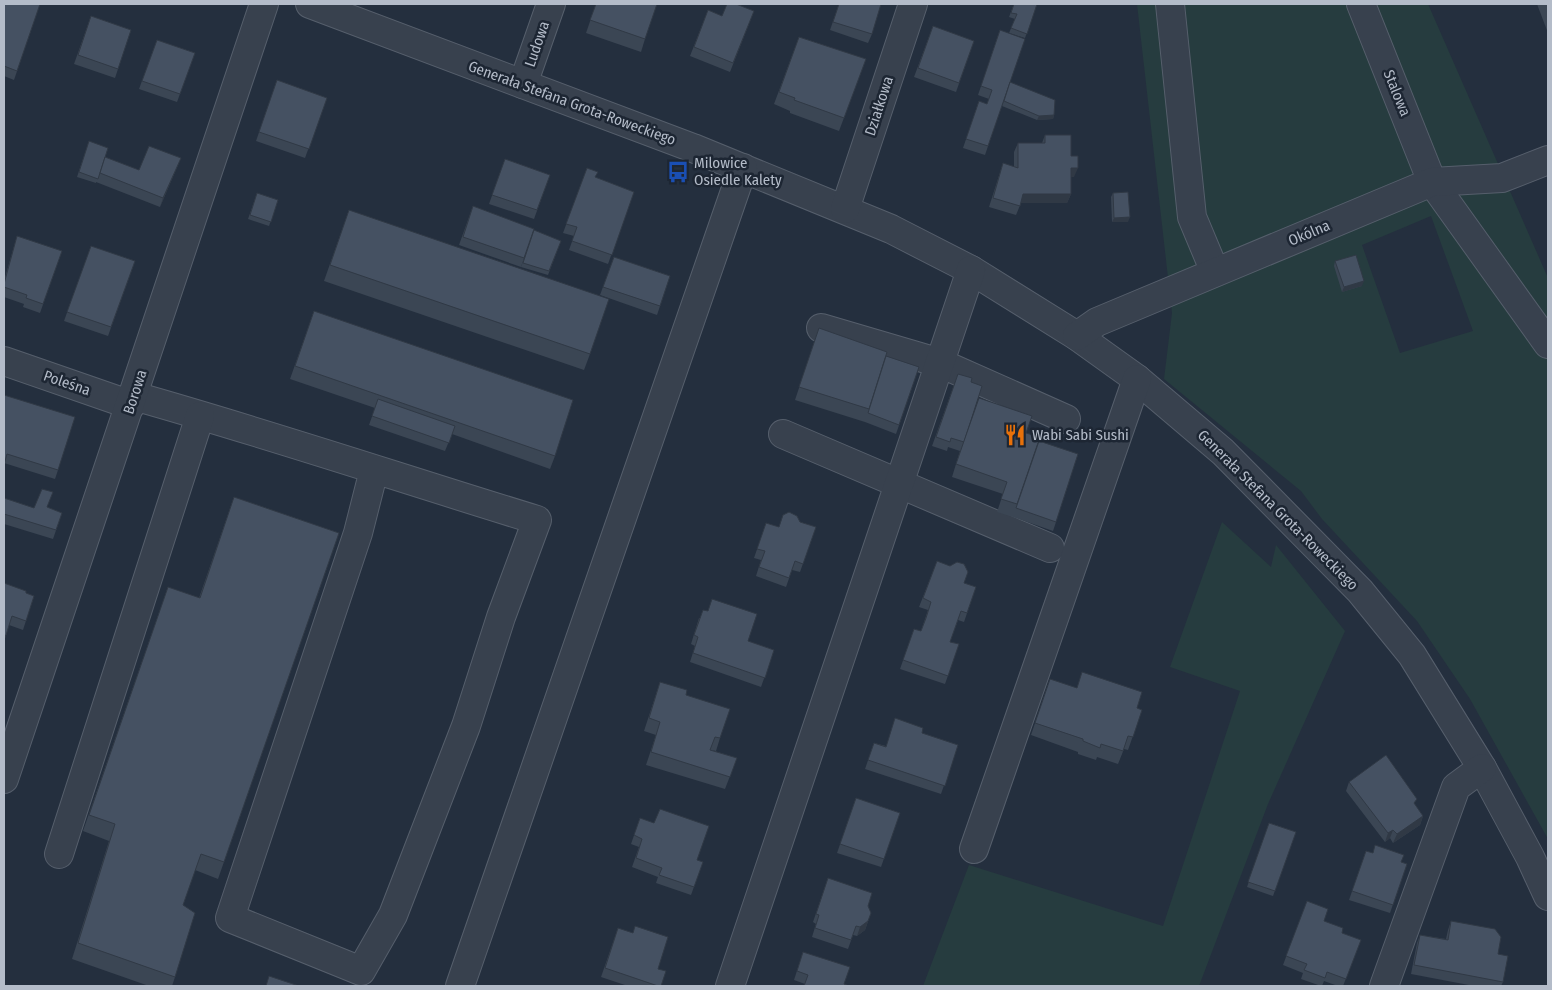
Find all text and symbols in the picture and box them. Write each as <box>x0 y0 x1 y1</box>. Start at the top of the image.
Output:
street label: Ludowa <box>521 19 553 69</box>
street label: Generała Stefana Grota-Roweckiego <box>466 57 678 149</box>
street label: Stalowa <box>1380 67 1414 119</box>
street label: Działkowa <box>861 74 897 138</box>
place label: Milowice Osiedle Kalety <box>694 154 782 189</box>
bus stop icon: Milowice Osiedle Kalety <box>665 159 691 185</box>
street label: Okólna <box>1286 216 1332 250</box>
street label: Poleśna <box>41 367 93 399</box>
street label: Borowa <box>119 367 151 417</box>
restaurant icon: Wabi Sabi Sushi <box>1002 422 1028 448</box>
place label: Wabi Sabi Sushi <box>1032 426 1129 444</box>
street label: Generała Stefana Grota-Roweckiego <box>1194 426 1362 594</box>

